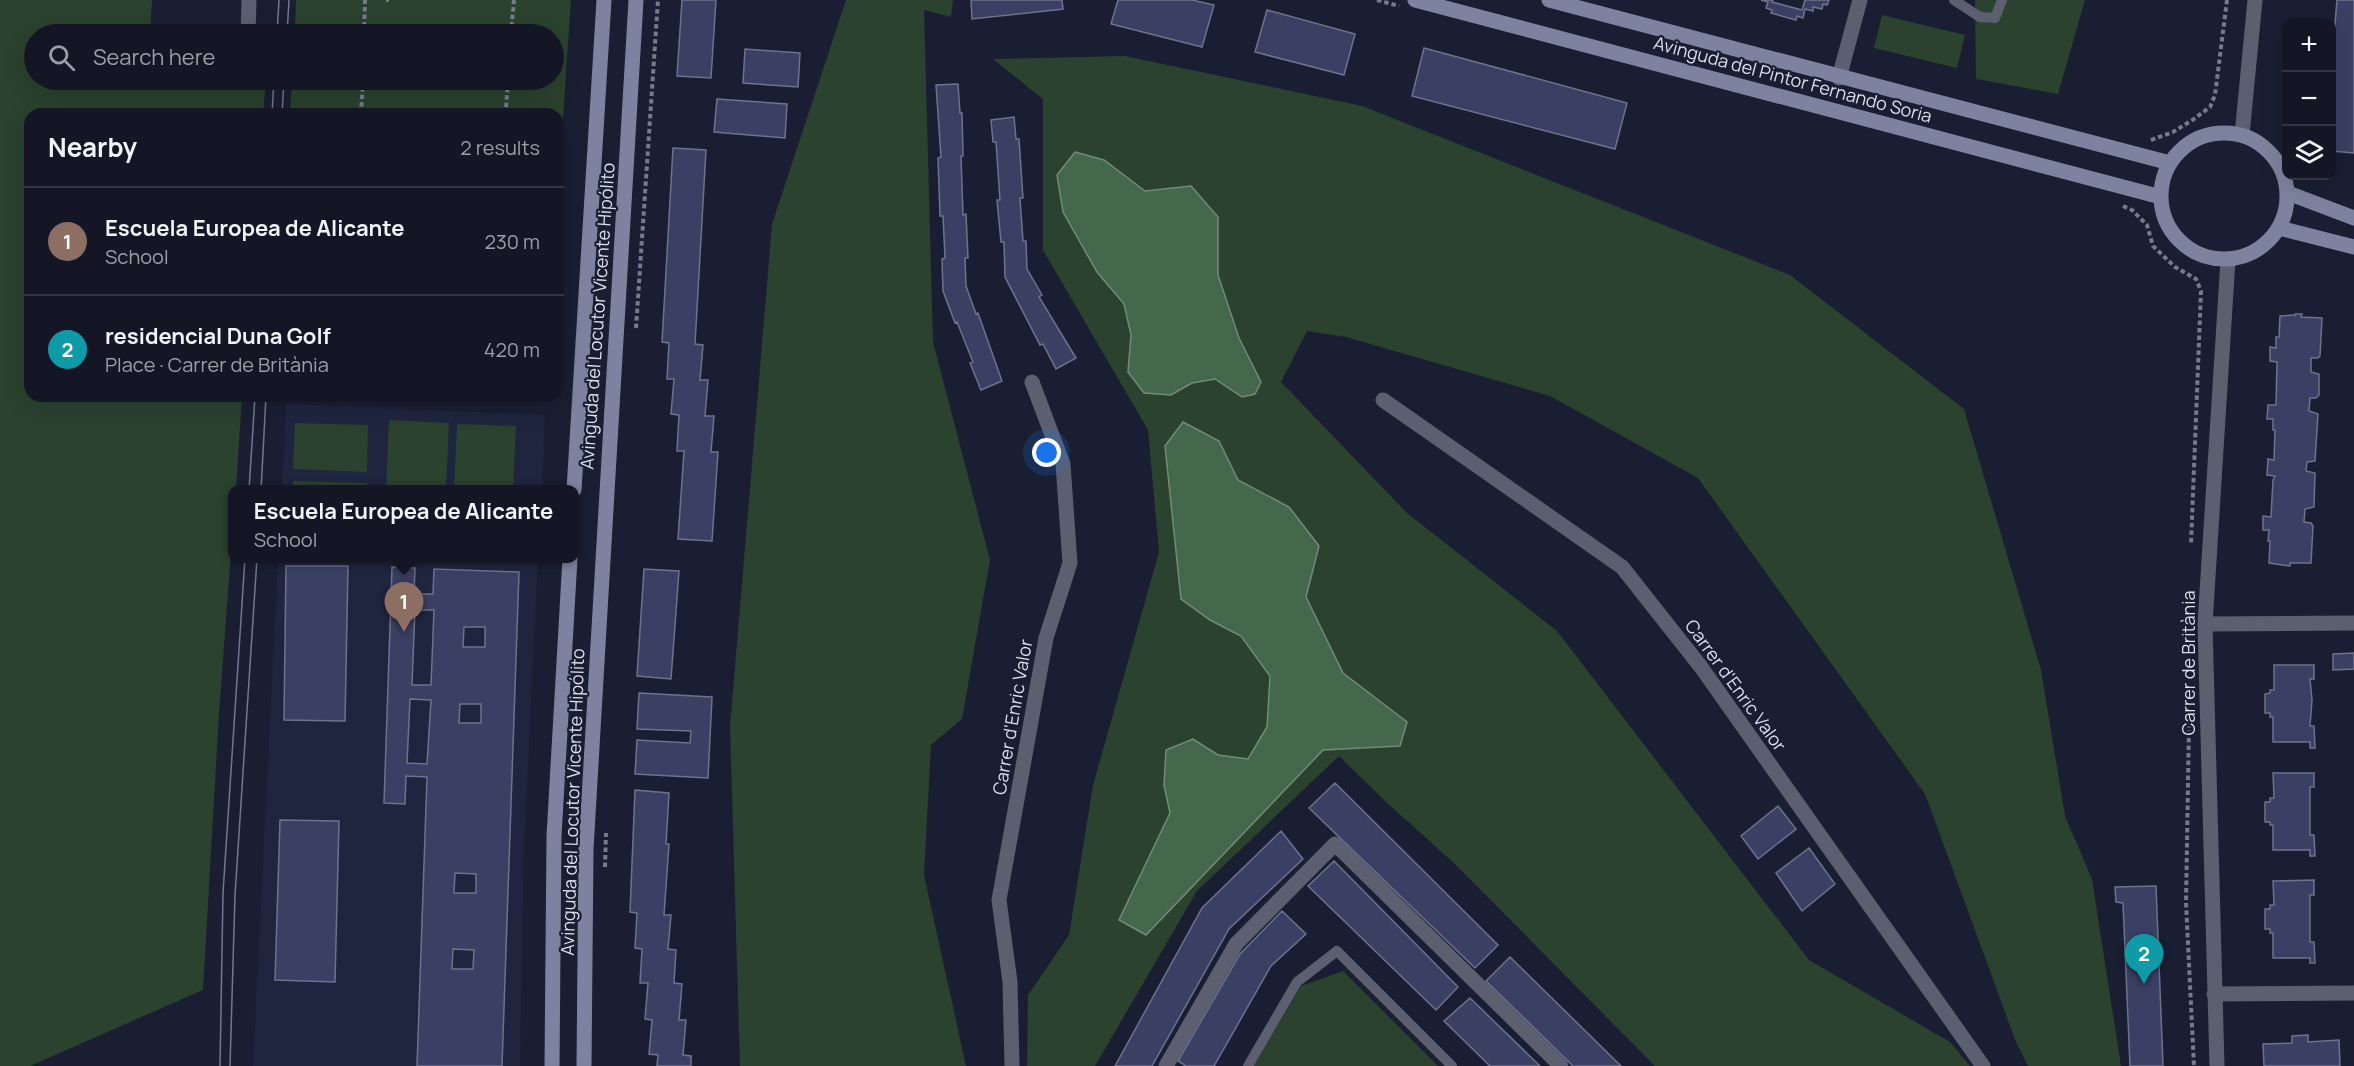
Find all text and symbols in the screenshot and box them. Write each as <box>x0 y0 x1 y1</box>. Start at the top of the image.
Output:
map controls <box>2282 18 2336 180</box>
button: + <box>2282 18 2336 72</box>
search box <box>24 24 564 90</box>
street label: Avinguda del Pintor Fernando Soria <box>1651 30 1935 128</box>
icon: search <box>45 41 78 74</box>
text: Search here <box>93 42 215 72</box>
button: − <box>2282 72 2336 126</box>
button: layers <box>2282 126 2336 180</box>
text: Nearby <box>48 129 137 165</box>
text: 2 results <box>460 134 540 161</box>
street label: Avinguda del Locutor Vicente Hipólito <box>574 162 620 470</box>
text: Escuela Europea de Alicante <box>105 213 405 243</box>
text: 1 <box>63 228 72 255</box>
text: 230 m <box>484 228 540 255</box>
text: School <box>105 243 169 270</box>
text: residencial Duna Golf <box>105 321 331 351</box>
text: 2 <box>62 336 73 363</box>
text: 420 m <box>484 336 540 363</box>
text: Place · Carrer de Britània <box>105 351 329 378</box>
your location <box>1032 438 1061 467</box>
popup <box>228 485 579 563</box>
text: Escuela Europea de Alicante <box>254 496 553 526</box>
text: School <box>254 526 317 553</box>
pin: 1 <box>384 582 424 632</box>
street label: Carrer de Britània <box>2176 591 2200 735</box>
street label: Carrer d'Enric Valor <box>1680 614 1792 756</box>
street label: Carrer d'Enric Valor <box>987 637 1038 797</box>
street label: Avinguda del Locutor Vicente Hipólito <box>555 648 589 956</box>
pin: 2 <box>2124 934 2164 984</box>

